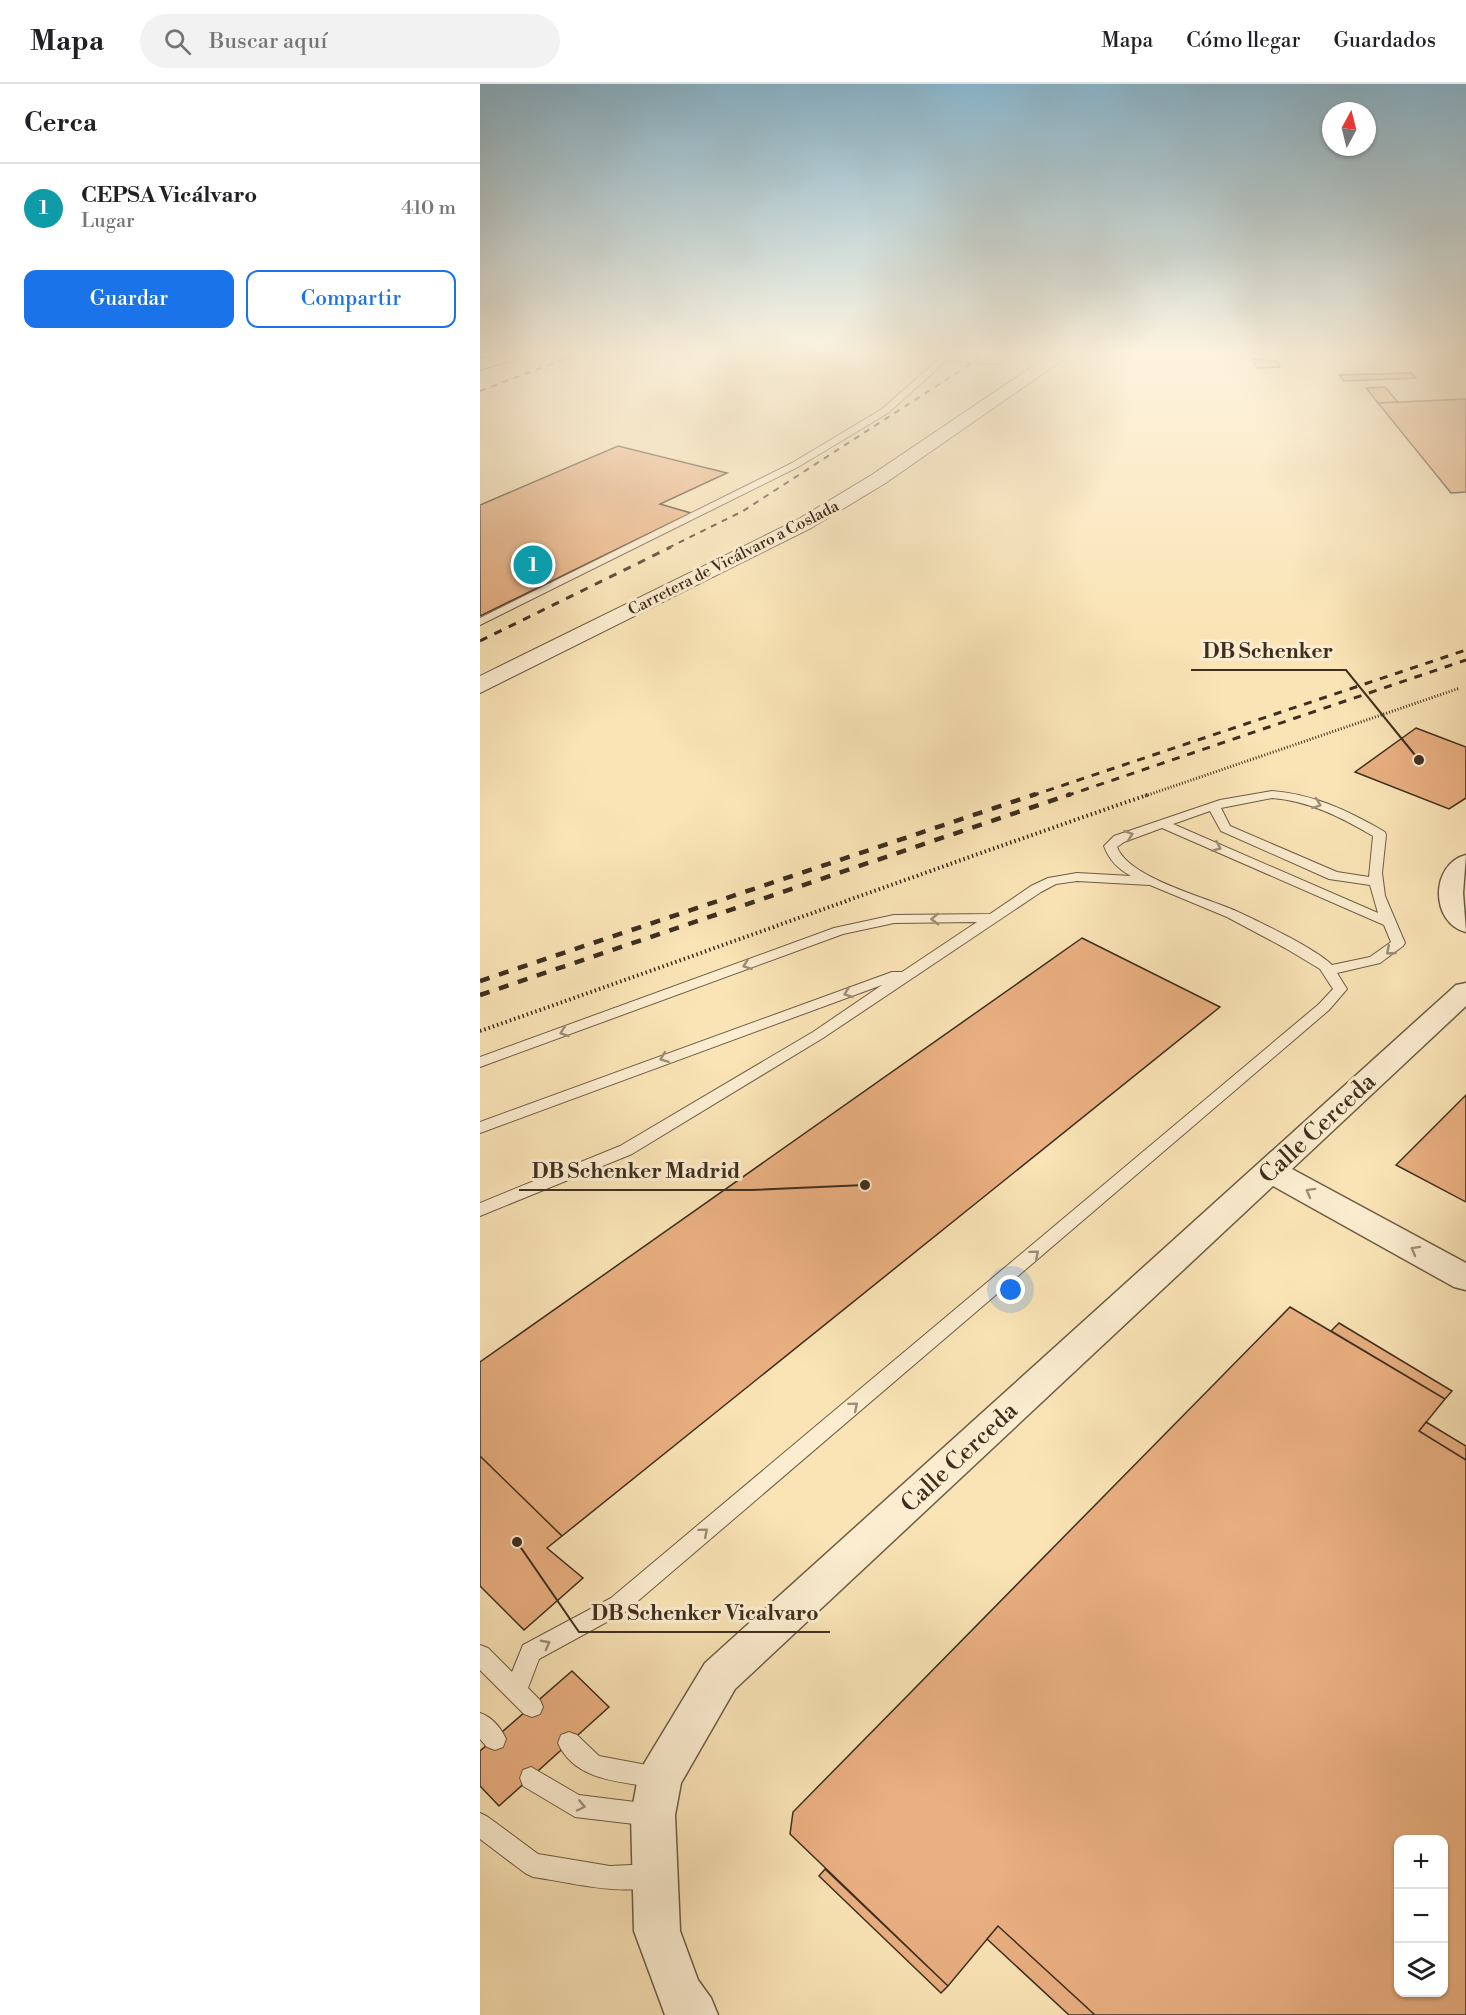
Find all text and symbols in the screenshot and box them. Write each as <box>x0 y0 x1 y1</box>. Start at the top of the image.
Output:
search box <box>140 14 560 68</box>
text: Mapa <box>30 24 104 59</box>
icon: search <box>161 25 194 58</box>
text: Buscar aquí <box>209 28 328 55</box>
text: Mapa <box>1101 28 1153 54</box>
text: Cómo llegar <box>1186 28 1301 54</box>
text: Guardados <box>1334 28 1436 54</box>
north arrow <box>1322 102 1376 156</box>
text: Cerca <box>24 107 97 139</box>
text: CEPSA Vicálvaro <box>81 182 257 209</box>
text: 1 <box>39 196 48 221</box>
text: 410 m <box>401 196 456 221</box>
text: Lugar <box>81 209 135 234</box>
button: Guardar <box>24 270 234 328</box>
button: Compartir <box>246 270 456 328</box>
street label: Carretera de Vicálvaro a Coslada <box>625 496 843 620</box>
pin: 1 <box>514 542 552 588</box>
callout: DB Schenker <box>1191 631 1346 670</box>
text: DB Schenker <box>1203 639 1333 665</box>
one-way arrow <box>1311 797 1321 810</box>
one-way arrow <box>1123 829 1134 842</box>
one-way arrow <box>1211 840 1222 852</box>
one-way arrow <box>931 913 940 925</box>
one-way arrow <box>1386 944 1397 955</box>
one-way arrow <box>742 957 753 970</box>
one-way arrow <box>843 986 854 999</box>
one-way arrow <box>559 1024 570 1037</box>
one-way arrow <box>659 1051 670 1063</box>
street label: Calle Cerceda <box>1253 1067 1383 1190</box>
callout: DB Schenker Madrid <box>519 1151 752 1190</box>
text: DB Schenker Madrid <box>532 1159 740 1185</box>
one-way arrow <box>1306 1188 1316 1199</box>
one-way arrow <box>1411 1246 1421 1257</box>
one-way arrow <box>1028 1250 1039 1261</box>
your location <box>996 1275 1025 1304</box>
street label: Calle Cerceda <box>895 1396 1025 1519</box>
one-way arrow <box>847 1403 858 1414</box>
one-way arrow <box>697 1528 708 1539</box>
callout: DB Schenker Vicalvaro <box>579 1593 830 1632</box>
text: DB Schenker Vicalvaro <box>591 1601 819 1627</box>
one-way arrow <box>540 1640 550 1651</box>
one-way arrow <box>576 1798 586 1811</box>
map controls <box>1394 1835 1448 1997</box>
button: + <box>1394 1835 1448 1889</box>
button: − <box>1394 1889 1448 1943</box>
button: layers <box>1394 1943 1448 1997</box>

